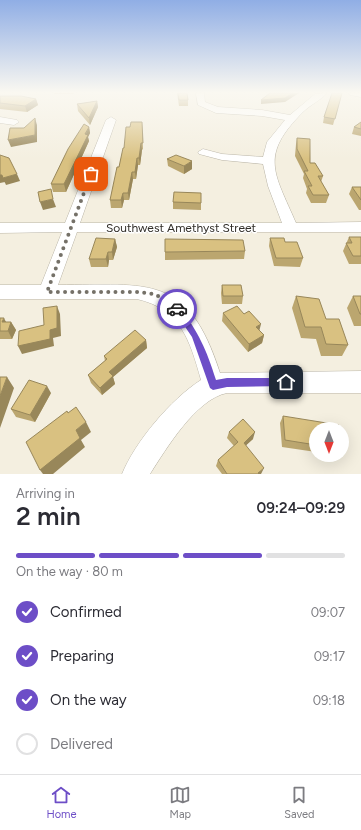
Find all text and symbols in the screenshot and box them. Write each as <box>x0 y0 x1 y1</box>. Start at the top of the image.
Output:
pin <box>74 157 108 191</box>
icon: bag <box>80 163 102 185</box>
street label: Southwest Amethyst Street <box>106 221 257 235</box>
courier <box>157 289 197 329</box>
icon: car <box>166 298 188 320</box>
pin <box>269 365 303 399</box>
icon: home <box>275 371 297 393</box>
north arrow <box>309 422 349 462</box>
map controls <box>309 422 349 462</box>
text: Arriving in <box>16 486 75 501</box>
text: 09:24–09:29 <box>257 499 345 517</box>
text: 2 min <box>16 500 81 532</box>
text: On the way · 80 m <box>16 564 123 579</box>
icon: check <box>16 601 38 623</box>
text: Confirmed <box>50 603 122 621</box>
text: 09:07 <box>311 605 345 620</box>
icon: check <box>16 645 38 667</box>
text: Preparing <box>50 647 114 665</box>
text: 09:17 <box>314 649 345 664</box>
icon: check <box>16 689 38 711</box>
text: On the way <box>50 691 127 709</box>
text: 09:18 <box>313 693 345 708</box>
text: Delivered <box>50 735 113 753</box>
tab: Home <box>46 784 76 821</box>
tab: Map <box>169 784 191 821</box>
tab: Saved <box>284 784 315 821</box>

